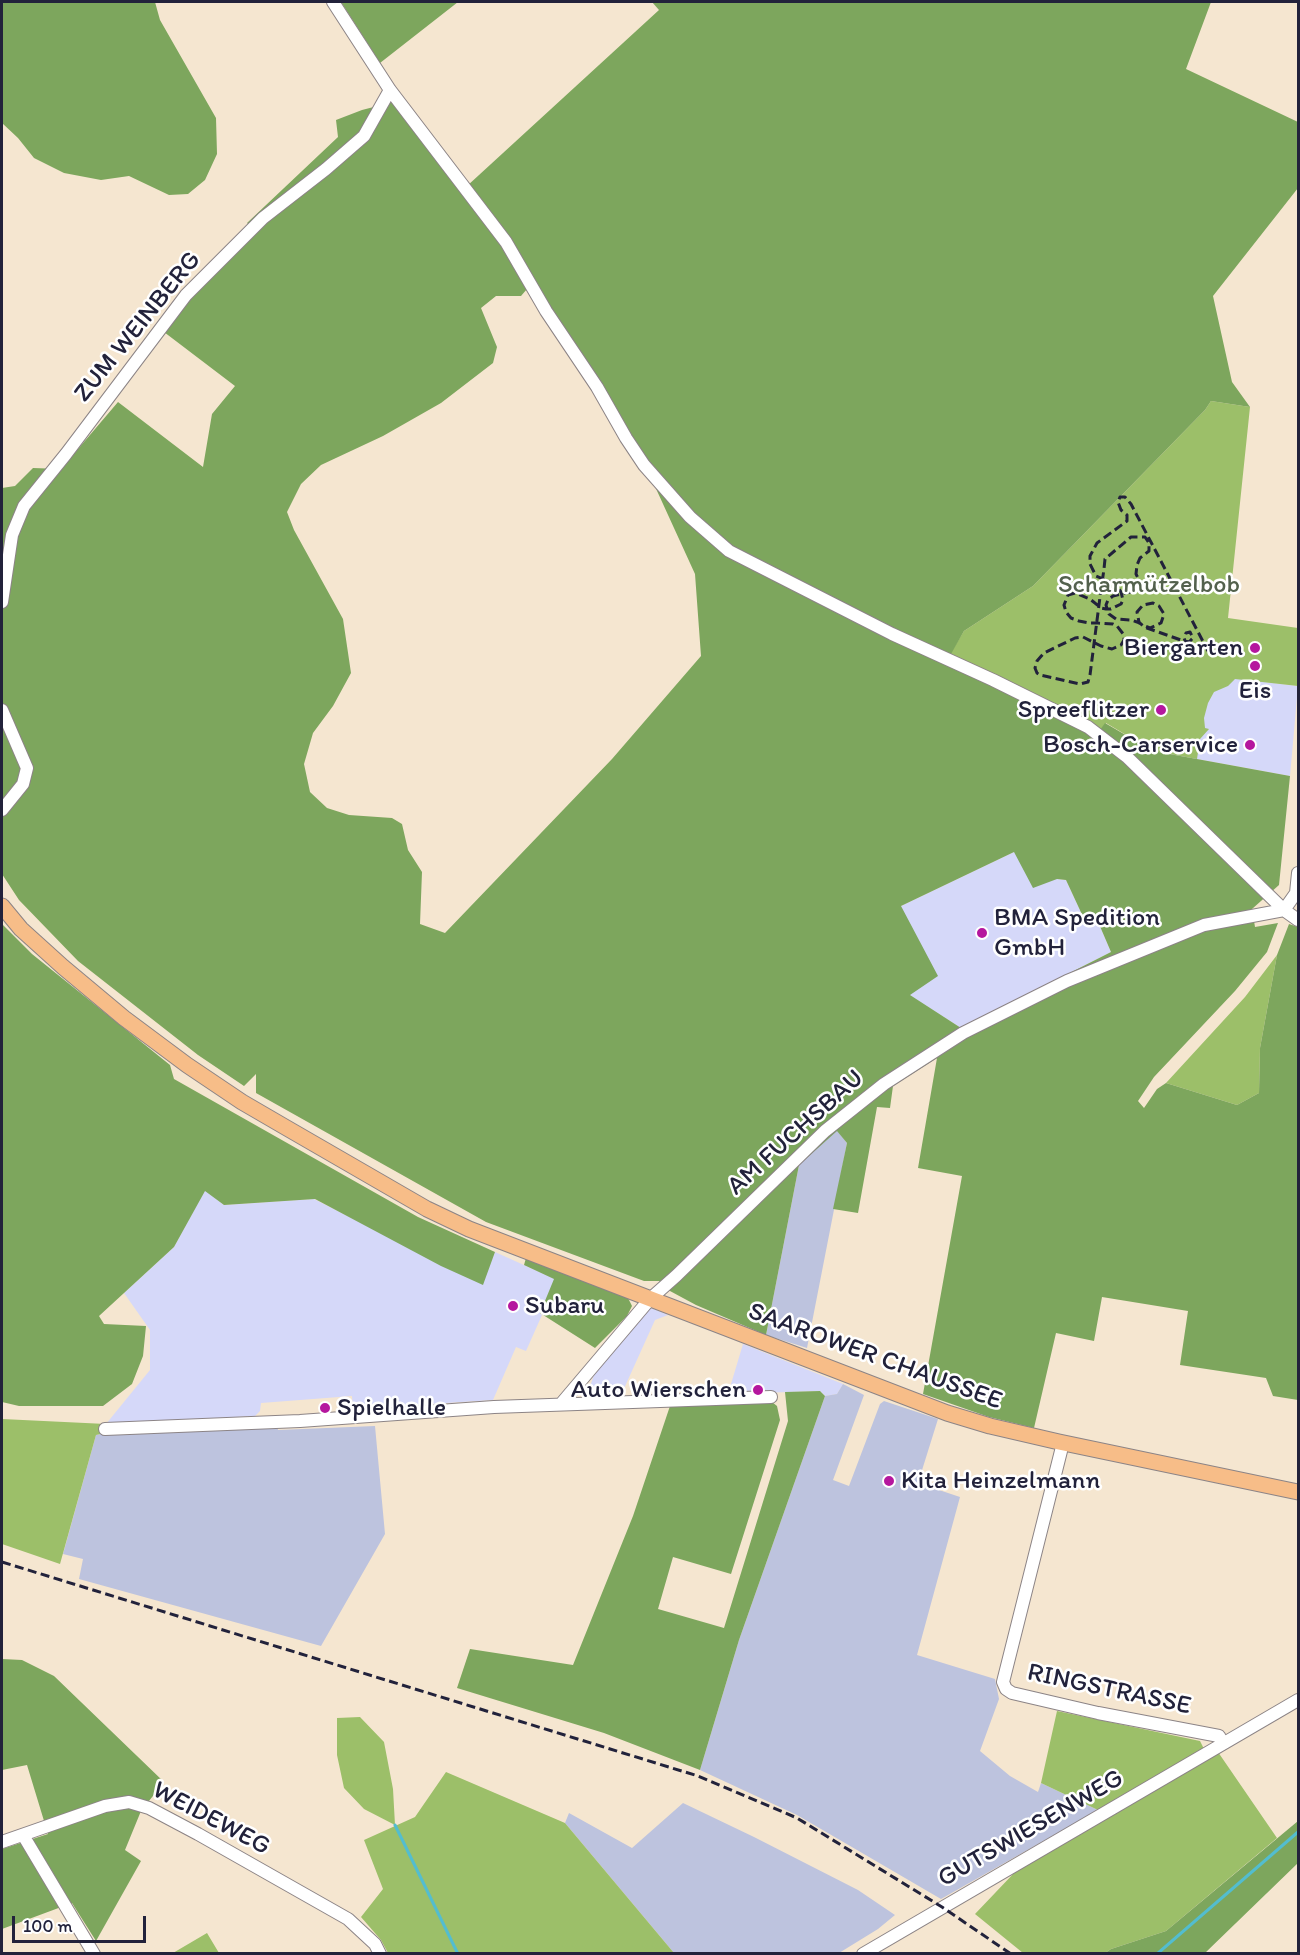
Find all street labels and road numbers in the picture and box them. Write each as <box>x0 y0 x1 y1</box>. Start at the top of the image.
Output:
street label: ZUM WEINBERG <box>68 245 208 409</box>
street label: AM FUCHSBAU <box>721 1063 871 1203</box>
street label: SAAROWER CHAUSSEE <box>744 1297 1006 1417</box>
street label: RINGSTRASSE <box>1024 1657 1194 1723</box>
street label: GUTSWIESENWEG <box>933 1763 1129 1895</box>
street label: WEIDEWEG <box>147 1775 275 1863</box>

